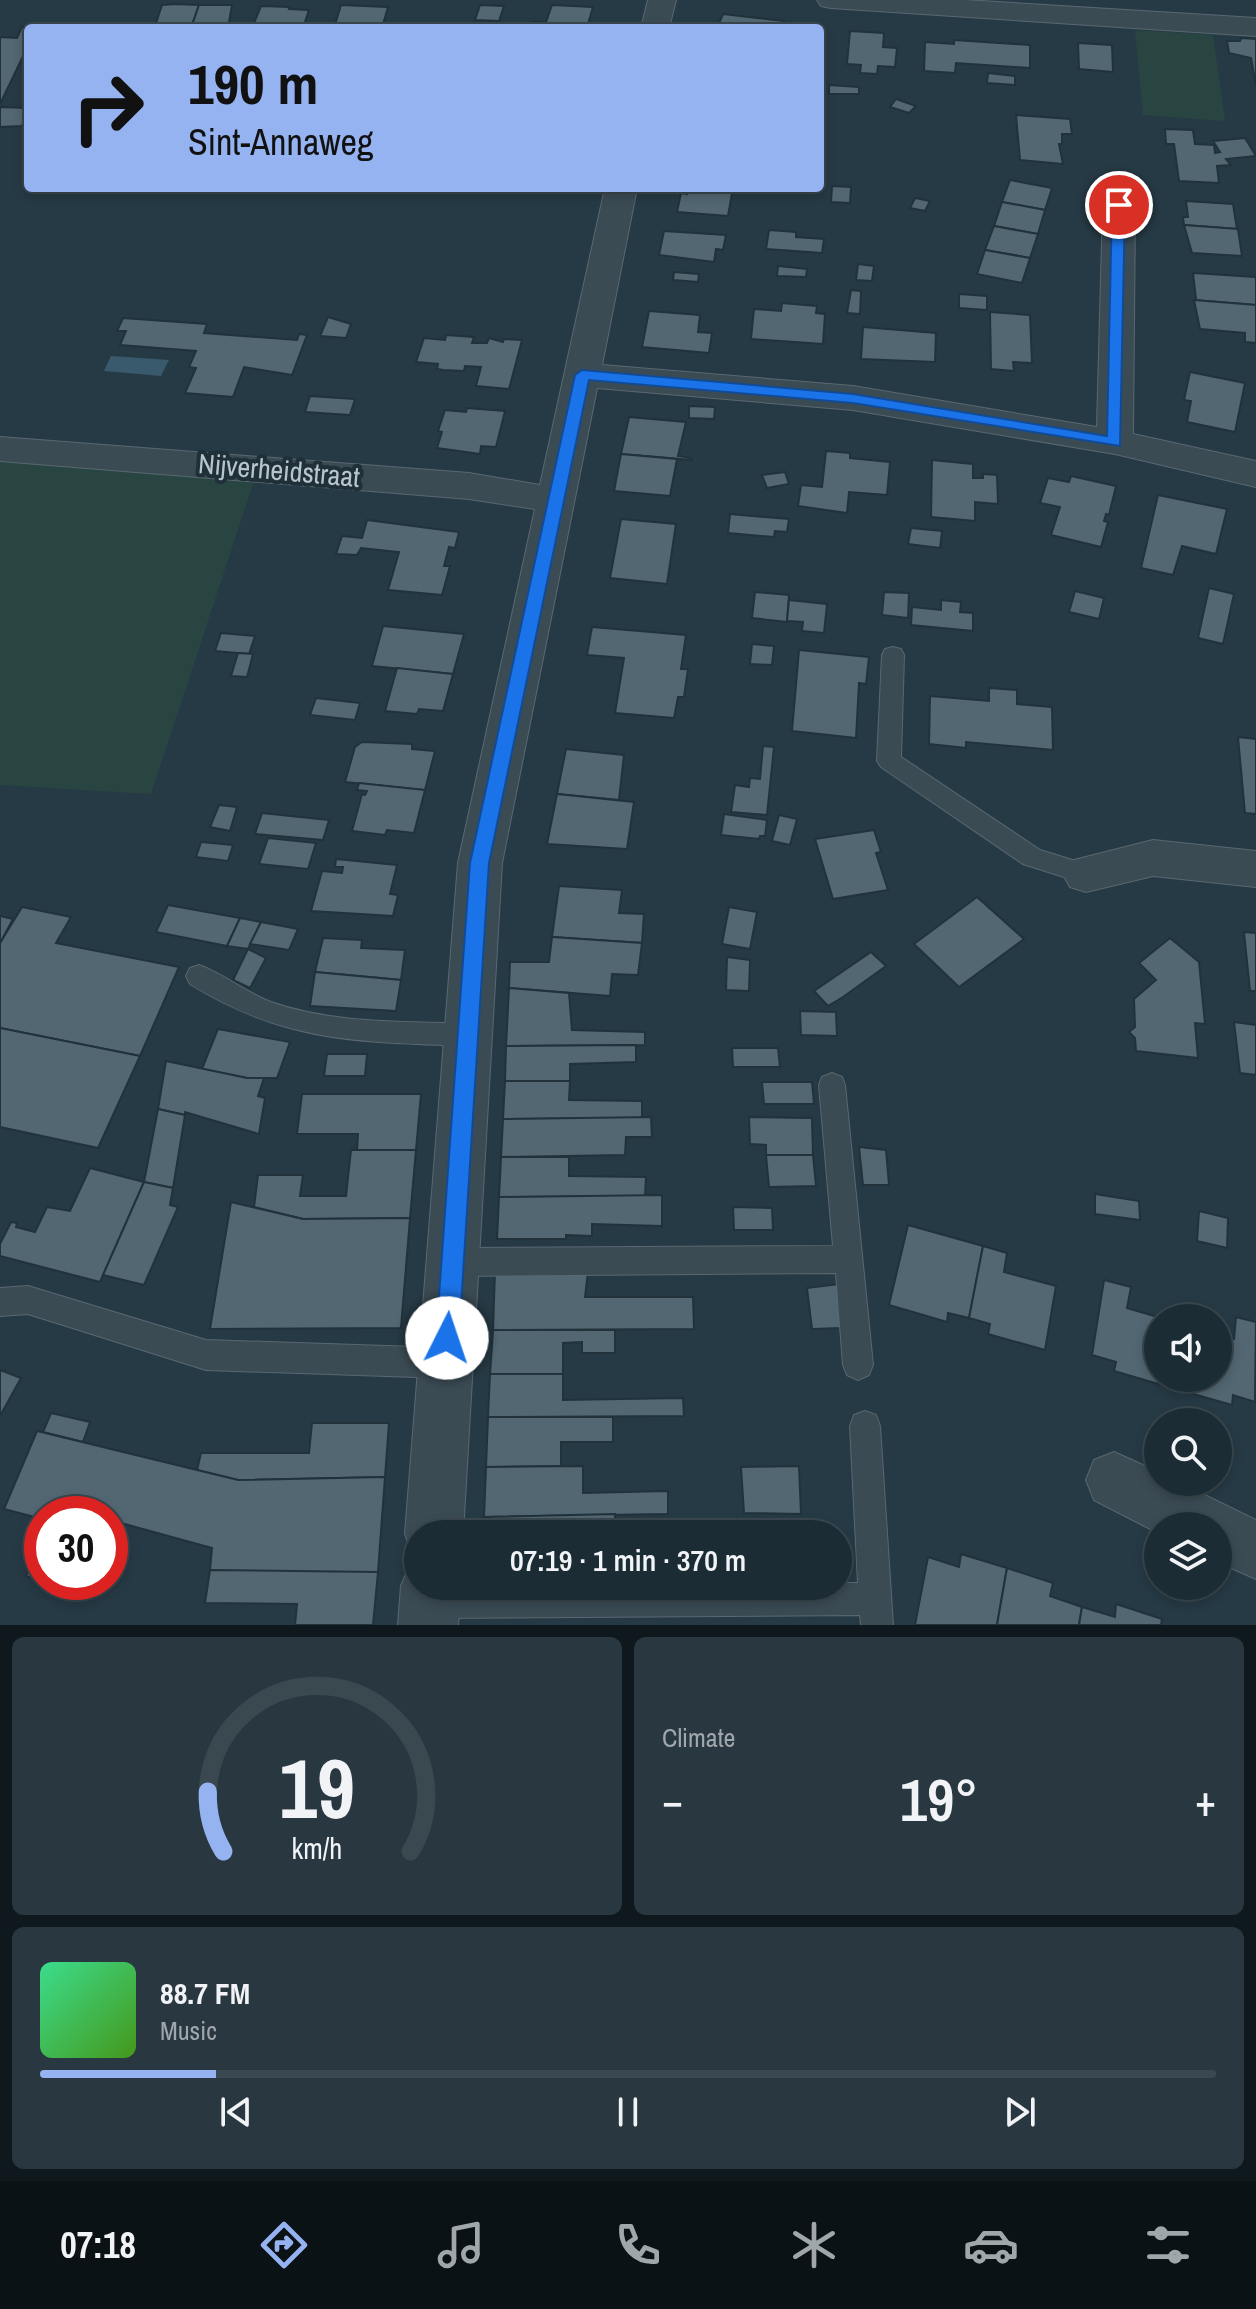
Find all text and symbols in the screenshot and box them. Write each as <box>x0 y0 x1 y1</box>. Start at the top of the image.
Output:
text: 190 m <box>188 46 318 121</box>
icon: right <box>56 56 160 160</box>
text: Sint-Annaweg <box>188 118 373 166</box>
pin <box>1085 171 1153 239</box>
icon: arrive <box>1097 183 1141 227</box>
street label: Nijverheidstraat <box>197 444 361 496</box>
position arrow <box>405 1296 489 1380</box>
map controls <box>1144 1304 1232 1600</box>
button: sound <box>1144 1304 1232 1392</box>
button: search <box>1144 1408 1232 1496</box>
speed limit sign: 30 <box>24 1496 128 1600</box>
button: layers <box>1144 1512 1232 1600</box>
text: 07:19 · 1 min · 370 m <box>510 1540 746 1580</box>
text: Climate <box>662 1720 735 1755</box>
text: 19 <box>279 1732 355 1844</box>
text: 19° <box>900 1759 978 1840</box>
text: − <box>662 1770 683 1830</box>
text: + <box>1195 1770 1216 1830</box>
text: km/h <box>292 1829 342 1868</box>
text: 88.7 FM <box>160 1973 250 2013</box>
text: Music <box>160 2013 217 2048</box>
icon: previous <box>214 2090 258 2134</box>
icon: pause <box>606 2090 650 2134</box>
icon: next <box>998 2090 1042 2134</box>
icon: directions <box>256 2217 312 2273</box>
icon: music <box>433 2217 489 2273</box>
icon: phone <box>610 2217 666 2273</box>
icon: climate <box>786 2217 842 2273</box>
icon: car <box>963 2217 1019 2273</box>
icon: filters <box>1140 2217 1196 2273</box>
text: 07:18 <box>60 2221 136 2269</box>

